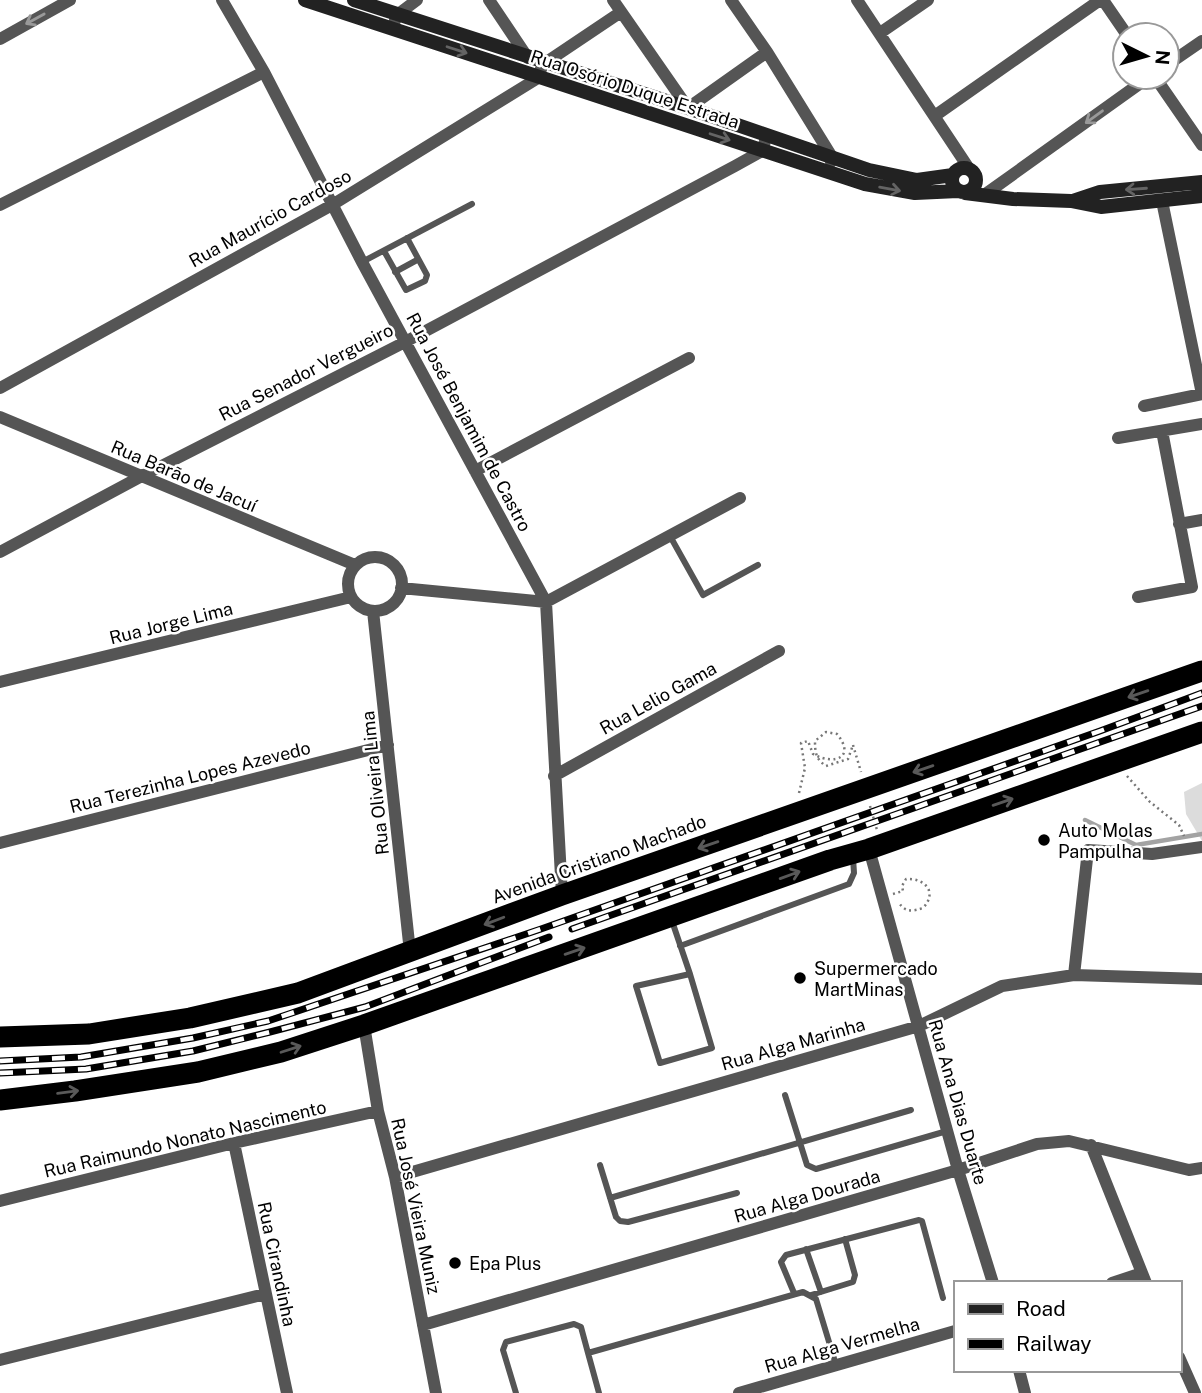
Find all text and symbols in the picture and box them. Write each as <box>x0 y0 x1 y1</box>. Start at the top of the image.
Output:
one-way arrow <box>25 13 46 26</box>
north arrow <box>1111 21 1181 91</box>
one-way arrow <box>445 45 467 57</box>
street label: Rua Osório Duque Estrada <box>528 45 742 133</box>
text: N <box>1151 49 1175 66</box>
one-way arrow <box>1084 109 1103 124</box>
one-way arrow <box>708 131 730 144</box>
street label: Rua Maurício Cardoso <box>185 165 355 271</box>
one-way arrow <box>878 183 901 196</box>
one-way arrow <box>1125 183 1148 196</box>
street label: Rua José Benjamim de Castro <box>402 309 536 535</box>
street label: Rua Senador Vergueiro <box>215 319 397 425</box>
street label: Rua Barão de Jacuí <box>108 436 261 516</box>
street label: Rua Jorge Lima <box>107 598 235 648</box>
street label: Rua Lelio Gama <box>596 657 720 739</box>
one-way arrow <box>1127 689 1149 701</box>
street label: Rua Oliveira Lima <box>357 710 393 856</box>
street label: Rua Terezinha Lopes Azevedo <box>67 737 313 817</box>
one-way arrow <box>913 764 935 776</box>
one-way arrow <box>992 795 1014 808</box>
street label: Avenida Cristiano Machado <box>489 810 709 908</box>
place label: Auto Molas Pampulha <box>1058 820 1153 862</box>
marker: Auto Molas Pampulha <box>1036 832 1052 848</box>
one-way arrow <box>698 840 720 852</box>
one-way arrow <box>778 868 800 880</box>
one-way arrow <box>484 915 506 928</box>
one-way arrow <box>564 943 586 956</box>
place label: Supermercado MartMinas <box>814 958 938 1000</box>
marker: Supermercado MartMinas <box>792 970 808 986</box>
street label: Rua Alga Marinha <box>719 1013 867 1075</box>
street label: Rua Ana Dias Duarte <box>924 1017 992 1187</box>
one-way arrow <box>280 1042 302 1055</box>
one-way arrow <box>56 1086 79 1099</box>
street label: Rua Raimundo Nonato Nascimento <box>42 1096 328 1182</box>
street label: Rua José Vieira Muniz <box>387 1116 445 1296</box>
street label: Rua Alga Dourada <box>731 1165 883 1227</box>
street label: Rua Cirandinha <box>254 1200 300 1328</box>
place label: Epa Plus <box>469 1253 541 1274</box>
marker: Epa Plus <box>447 1255 463 1271</box>
legend <box>954 1281 1181 1372</box>
text: Road <box>1016 1296 1066 1321</box>
street label: Rua Alga Vermelha <box>762 1313 922 1377</box>
text: Railway <box>1016 1331 1092 1356</box>

